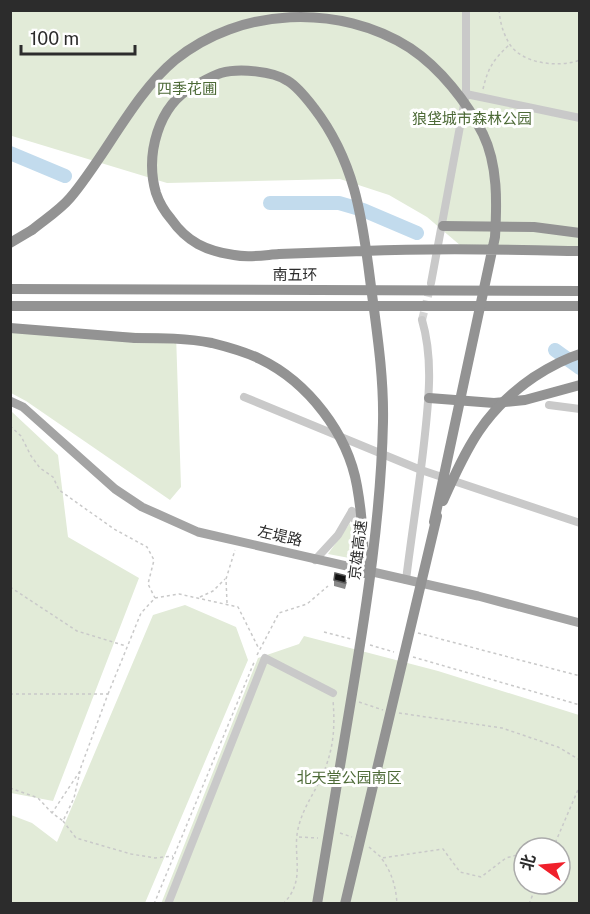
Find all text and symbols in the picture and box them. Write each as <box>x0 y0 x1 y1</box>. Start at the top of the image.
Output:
scale bar <box>21 18 135 56</box>
text: 100 m <box>30 28 79 49</box>
park label: 四季花圃 <box>157 80 217 97</box>
park label: 狼垡城市森林公园 <box>412 110 532 127</box>
street label: 南五环 <box>272 266 318 283</box>
street label: 京雄高速 <box>345 519 370 581</box>
street label: 左堤路 <box>256 522 304 549</box>
park label: 北天堂公园南区 <box>296 769 402 786</box>
north arrow <box>512 836 572 896</box>
text: 北 <box>517 852 539 872</box>

